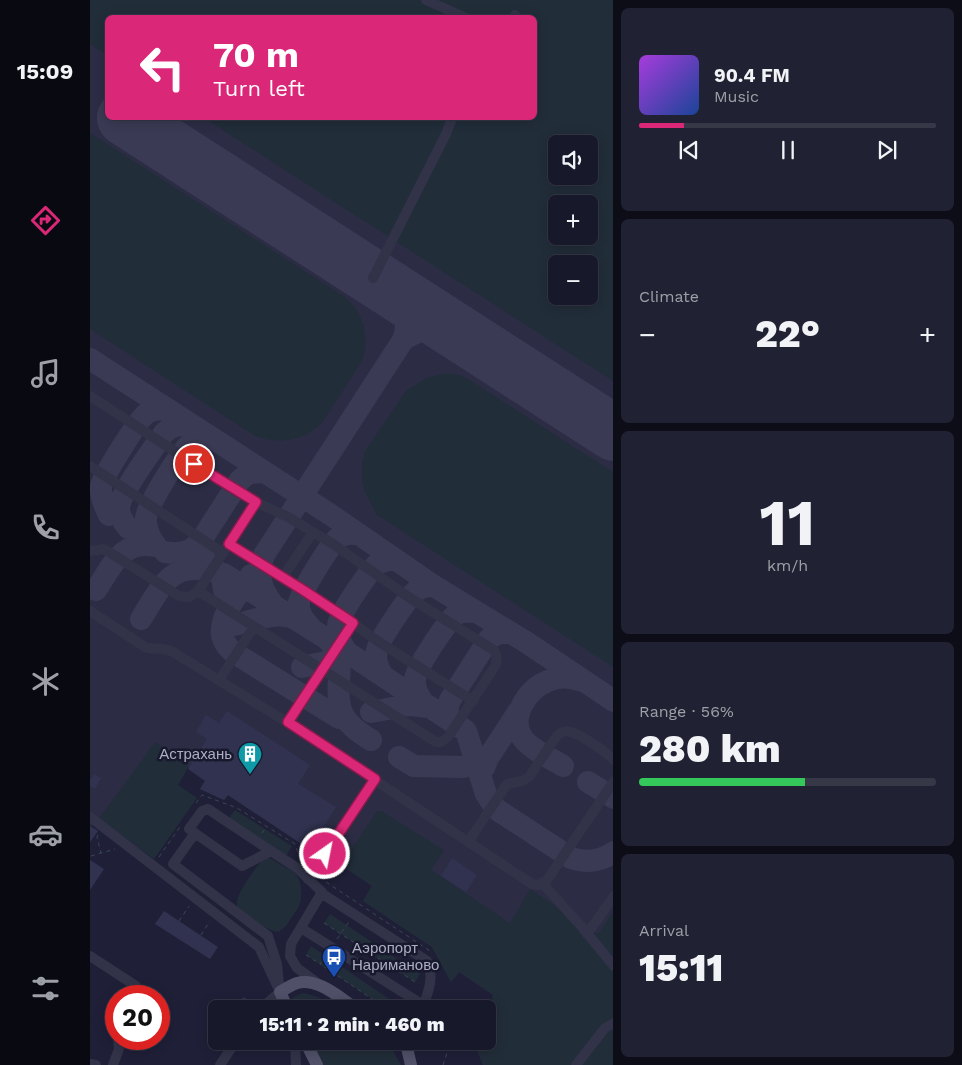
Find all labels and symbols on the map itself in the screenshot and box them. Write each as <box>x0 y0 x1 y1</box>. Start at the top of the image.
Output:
pin <box>173 443 215 485</box>
building icon: Астрахань <box>237 741 263 775</box>
place label: Астрахань <box>159 745 232 763</box>
position arrow <box>298 827 350 879</box>
place label: Аэропорт Нариманово <box>352 939 439 974</box>
bus stop icon: Аэропорт Нариманово <box>321 944 347 978</box>
speed limit sign: 20 <box>105 985 170 1050</box>

